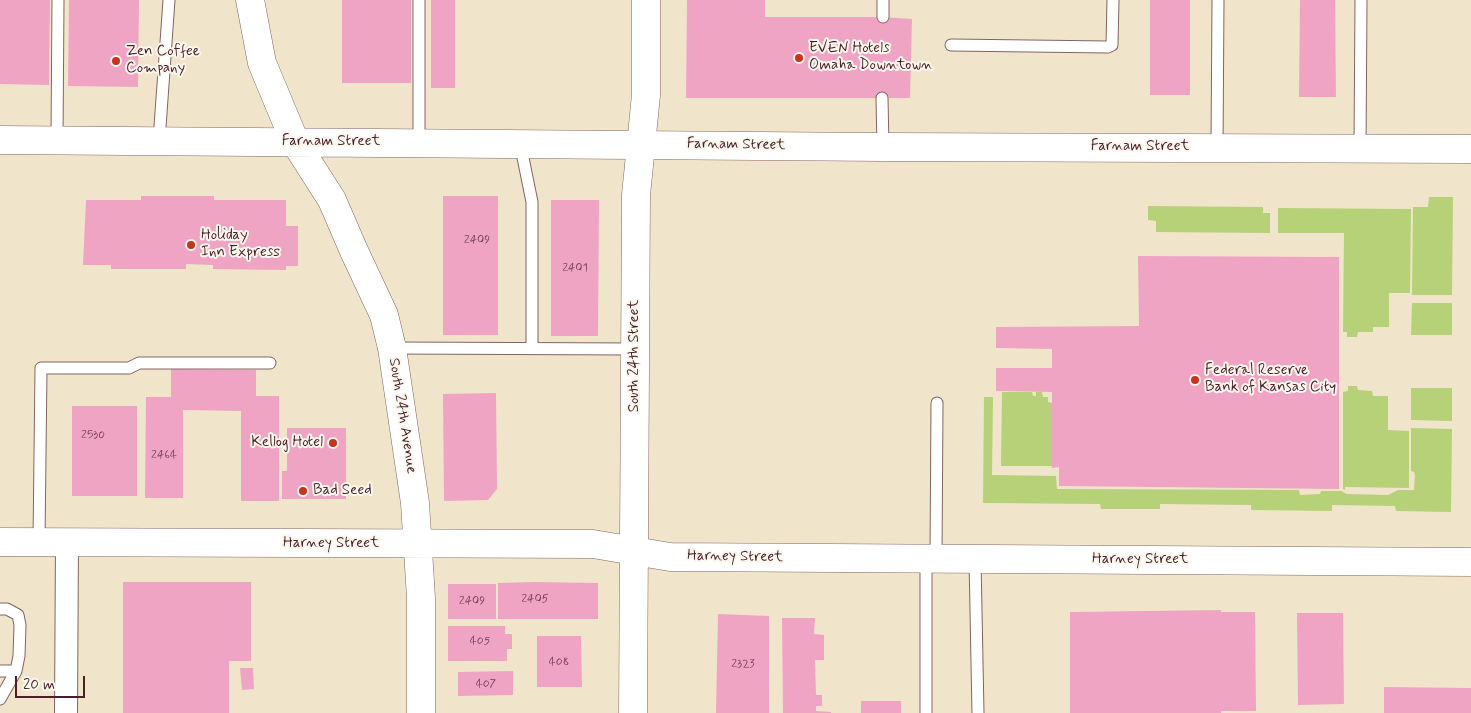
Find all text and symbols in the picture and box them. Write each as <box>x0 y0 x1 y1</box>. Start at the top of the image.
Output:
place label: EVEN Hotels Omaha Downtown <box>809 40 933 75</box>
place label: Zen Coffee Company <box>126 43 200 78</box>
marker: EVEN Hotels Omaha Downtown <box>793 52 805 64</box>
marker: Zen Coffee Company <box>110 55 122 67</box>
street label: Farnam Street <box>282 133 380 151</box>
street label: Farnam Street <box>687 135 785 155</box>
street label: Farnam Street <box>1091 138 1189 156</box>
place label: Holiday Inn Express <box>201 227 280 262</box>
house number: 2409 <box>464 233 490 247</box>
marker: Holiday Inn Express <box>185 239 197 251</box>
house number: 2401 <box>562 261 588 275</box>
street label: South 24th Street <box>626 300 644 412</box>
street label: South 24th Avenue <box>384 357 420 475</box>
place label: Federal Reserve Bank of Kansas City <box>1205 362 1336 397</box>
marker: Federal Reserve Bank of Kansas City <box>1189 374 1201 386</box>
house number: 2530 <box>81 428 105 442</box>
place label: Kellog Hotel <box>251 434 323 452</box>
marker: Kellog Hotel <box>327 437 339 449</box>
house number: 2464 <box>151 448 177 462</box>
place label: Bad Seed <box>313 482 372 500</box>
marker: Bad Seed <box>297 485 309 497</box>
street label: Harney Street <box>283 535 379 553</box>
street label: Harney Street <box>687 547 783 567</box>
street label: Harney Street <box>1092 551 1188 569</box>
house number: 2405 <box>521 592 549 606</box>
house number: 2409 <box>459 594 485 608</box>
house number: 405 <box>470 634 490 648</box>
house number: 408 <box>549 655 569 669</box>
house number: 2323 <box>731 657 755 671</box>
scale bar <box>18 666 88 698</box>
text: 20 m <box>23 675 55 695</box>
house number: 407 <box>476 677 496 691</box>

